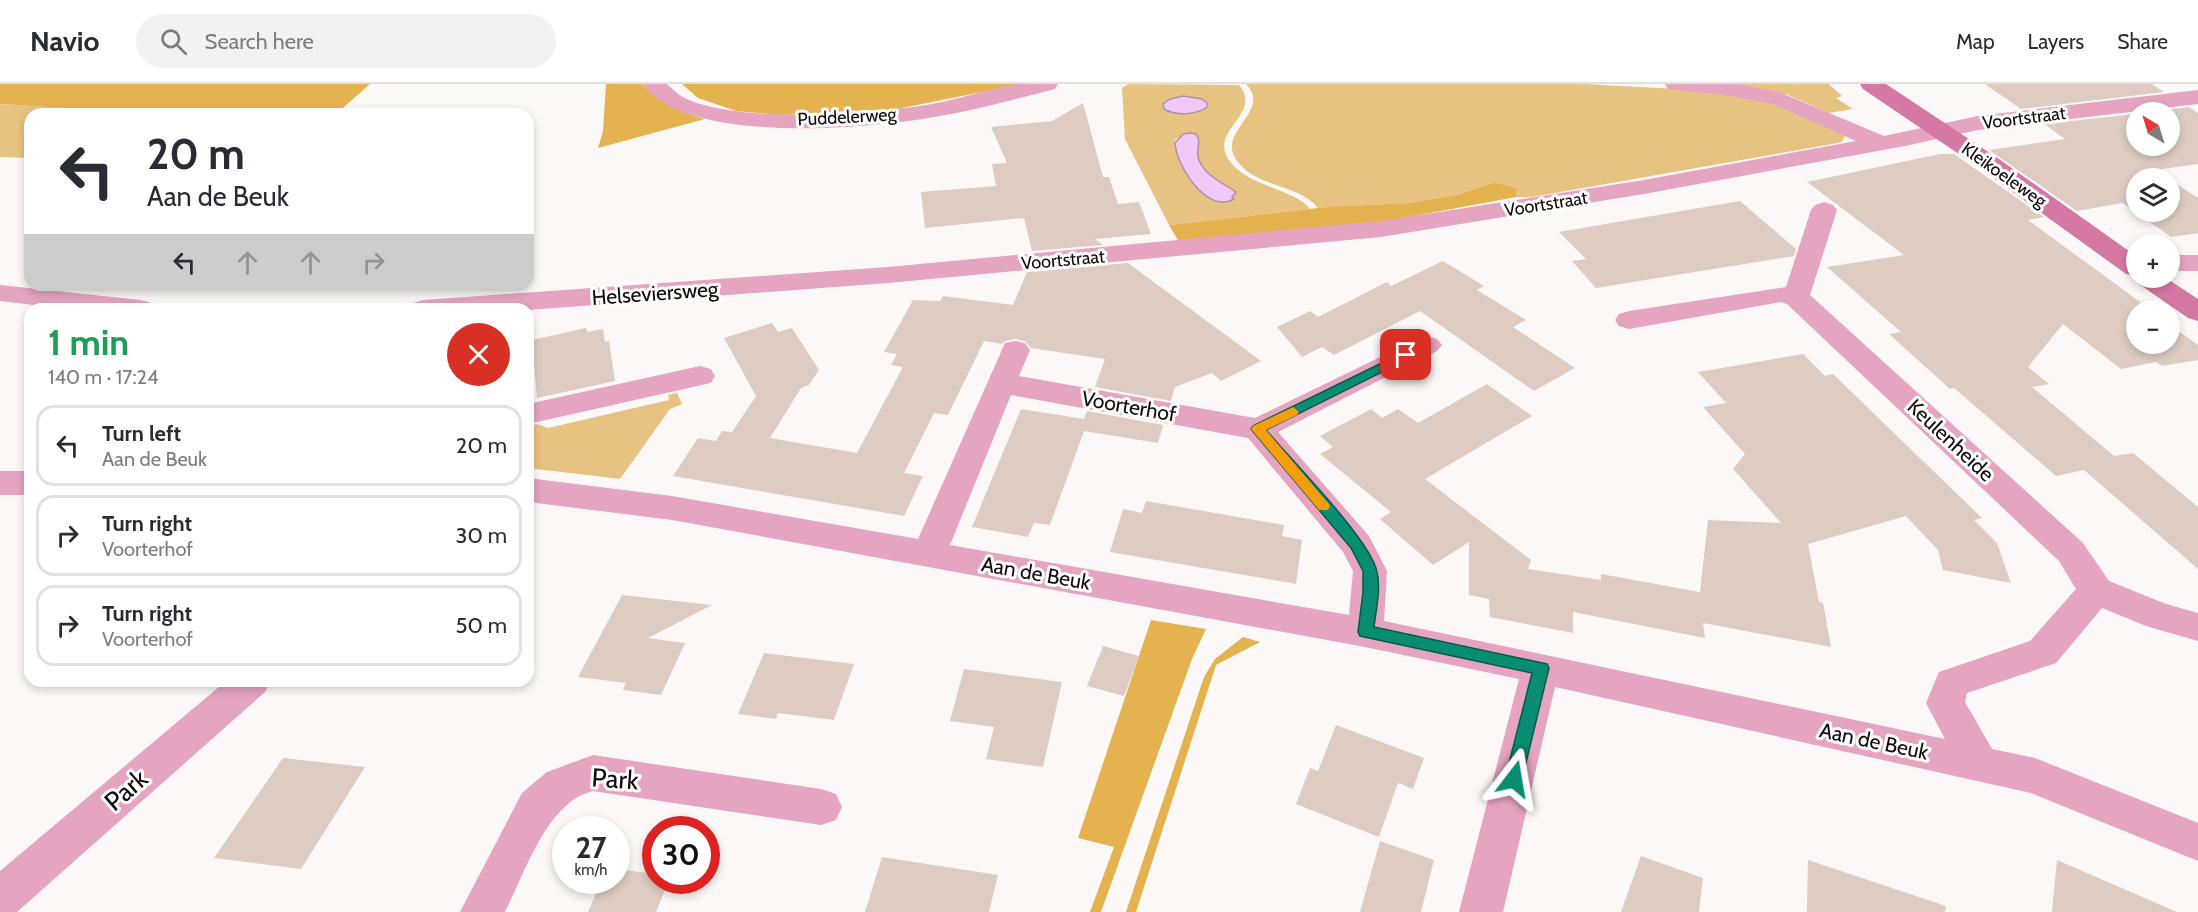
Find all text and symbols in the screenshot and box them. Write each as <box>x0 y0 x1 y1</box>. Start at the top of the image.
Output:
search box <box>136 14 556 68</box>
text: Navio <box>30 24 100 58</box>
icon: search <box>157 25 190 58</box>
text: Search here <box>205 28 314 55</box>
text: Map <box>1956 29 1995 54</box>
text: Layers <box>2028 29 2084 54</box>
text: Share <box>2117 29 2168 54</box>
street label: Voortstraat <box>1981 102 2067 134</box>
north arrow <box>2126 102 2180 156</box>
map controls <box>2126 102 2180 354</box>
street label: Puddelerweg <box>797 103 898 131</box>
text: 20 m <box>147 128 245 180</box>
icon: left <box>48 132 126 210</box>
street label: Kleikoeleweg <box>1957 138 2052 213</box>
button: layers <box>2126 168 2180 222</box>
text: Aan de Beuk <box>147 180 289 213</box>
street label: Voortstraat <box>1503 187 1589 221</box>
button: + <box>2126 234 2180 288</box>
street label: Voortstraat <box>1020 245 1106 275</box>
icon: left <box>168 246 201 279</box>
icon: ahead <box>231 246 264 279</box>
icon: ahead <box>294 246 327 279</box>
icon: right <box>357 246 390 279</box>
street label: Helseviersweg <box>591 276 720 310</box>
button: − <box>2126 300 2180 354</box>
text: 1 min <box>48 320 129 364</box>
button: close <box>447 323 510 386</box>
pin <box>1380 329 1431 380</box>
icon: arrive <box>1389 338 1422 371</box>
text: 140 m · 17:24 <box>48 365 159 389</box>
street label: Voorterhof <box>1080 385 1178 427</box>
street label: Keulenheide <box>1903 394 2000 487</box>
text: Turn left <box>102 420 181 447</box>
icon: left <box>51 429 84 462</box>
text: 20 m <box>456 432 507 459</box>
text: Aan de Beuk <box>102 447 207 471</box>
text: Turn right <box>102 510 192 537</box>
icon: right <box>51 519 84 552</box>
text: 30 m <box>455 522 507 549</box>
text: Voorterhof <box>102 537 193 561</box>
street label: Aan de Beuk <box>980 551 1093 595</box>
text: Turn right <box>102 600 192 627</box>
icon: right <box>51 609 84 642</box>
text: 50 m <box>455 612 507 639</box>
text: Voorterhof <box>102 627 193 651</box>
street label: Aan de Beuk <box>1817 717 1931 765</box>
position arrow <box>1482 747 1546 811</box>
street label: Park <box>591 761 640 797</box>
street label: Park <box>98 762 154 817</box>
speed limit sign: 30 <box>642 816 720 894</box>
text: 27 <box>575 829 607 866</box>
text: km/h <box>575 861 607 879</box>

